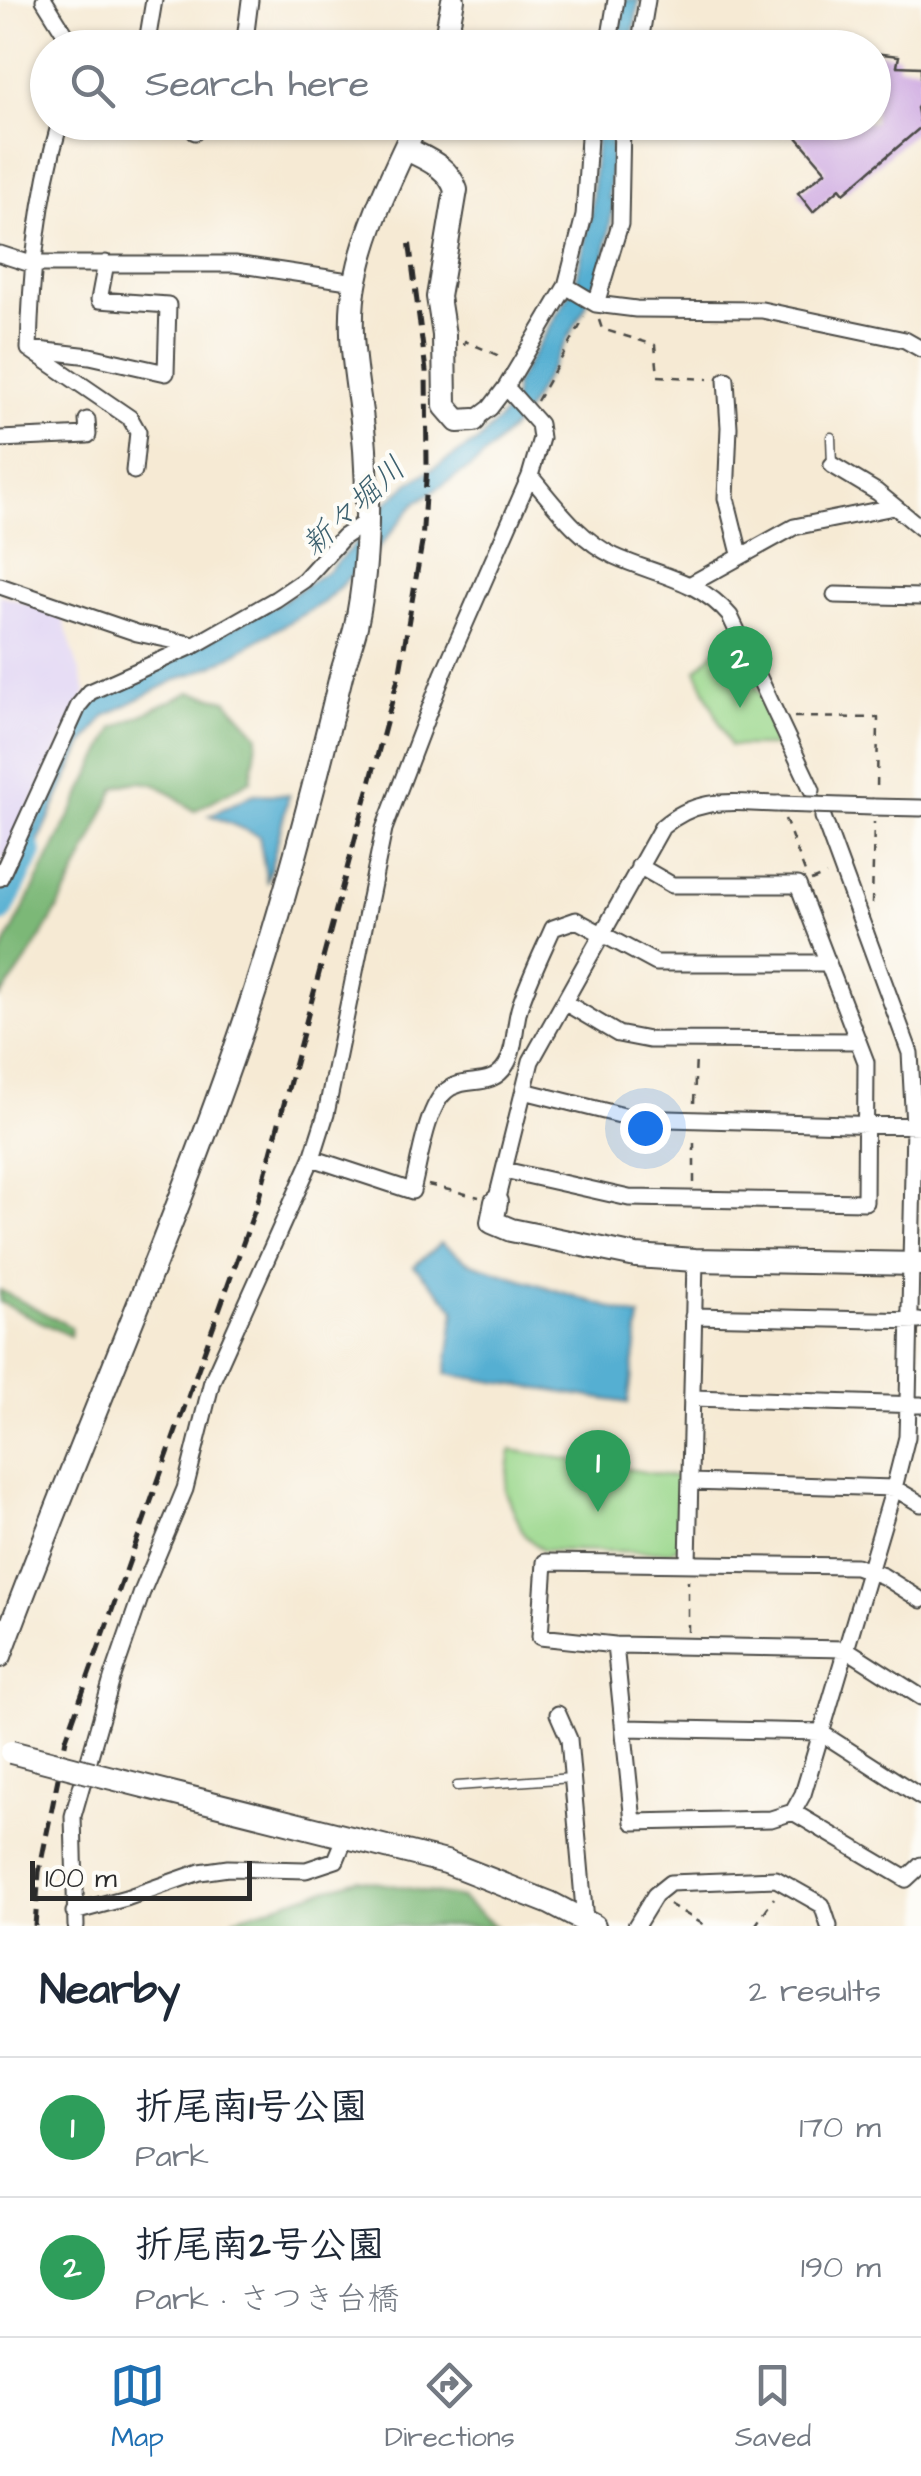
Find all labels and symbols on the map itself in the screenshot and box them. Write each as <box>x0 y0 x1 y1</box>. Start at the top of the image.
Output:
water label: 新々堀川 <box>292 447 416 567</box>
pin: 2 <box>708 626 772 708</box>
your location <box>620 1103 671 1154</box>
pin: 1 <box>566 1430 630 1512</box>
scale bar <box>30 1856 252 1900</box>

